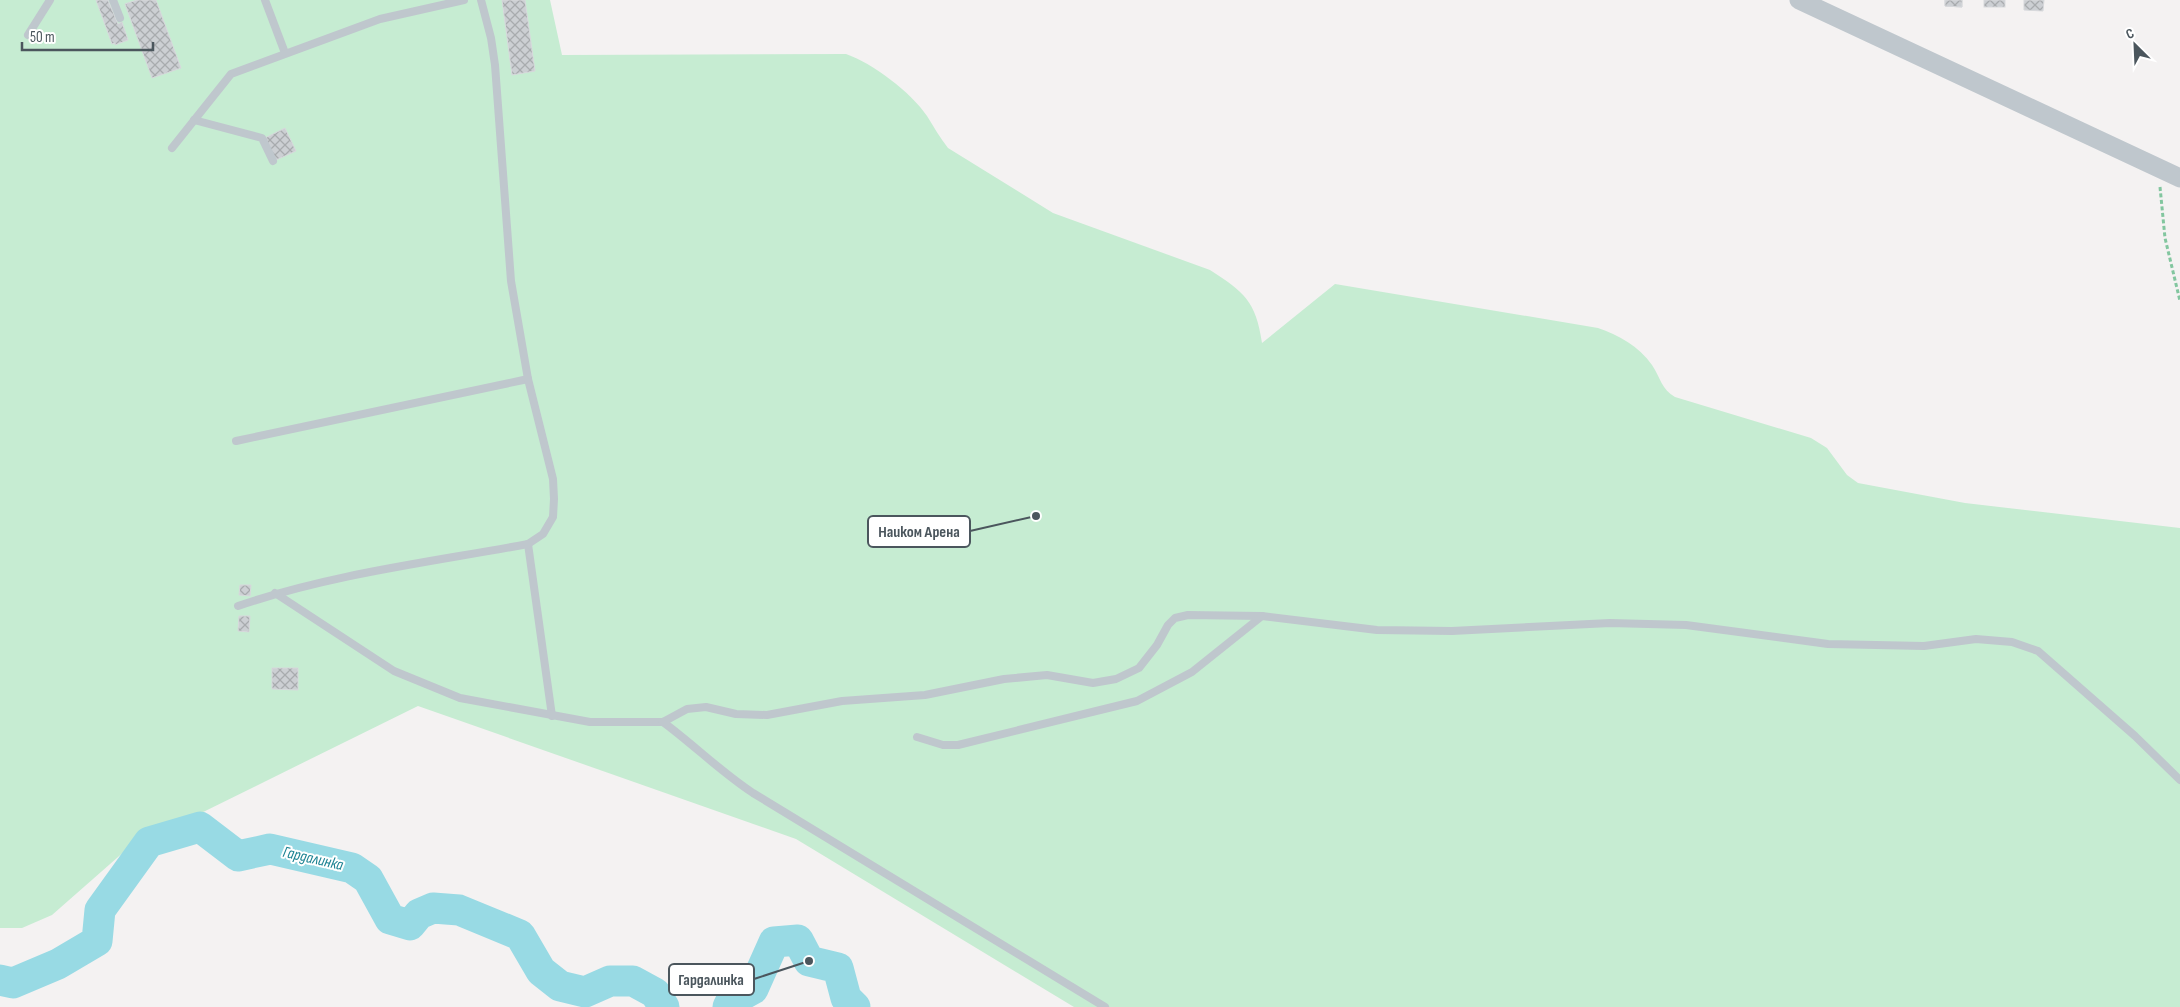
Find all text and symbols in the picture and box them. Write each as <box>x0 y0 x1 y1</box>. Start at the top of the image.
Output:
scale bar <box>22 20 154 52</box>
north arrow <box>2110 20 2160 70</box>
text: С <box>2123 24 2137 43</box>
text: 50 m <box>30 28 55 47</box>
callout: Наиком Арена <box>868 516 970 547</box>
text: Наиком Арена <box>878 523 960 542</box>
water label: Гардалинка <box>281 843 346 875</box>
callout: Гардалинка <box>669 964 754 995</box>
text: Гардалинка <box>678 971 744 990</box>

